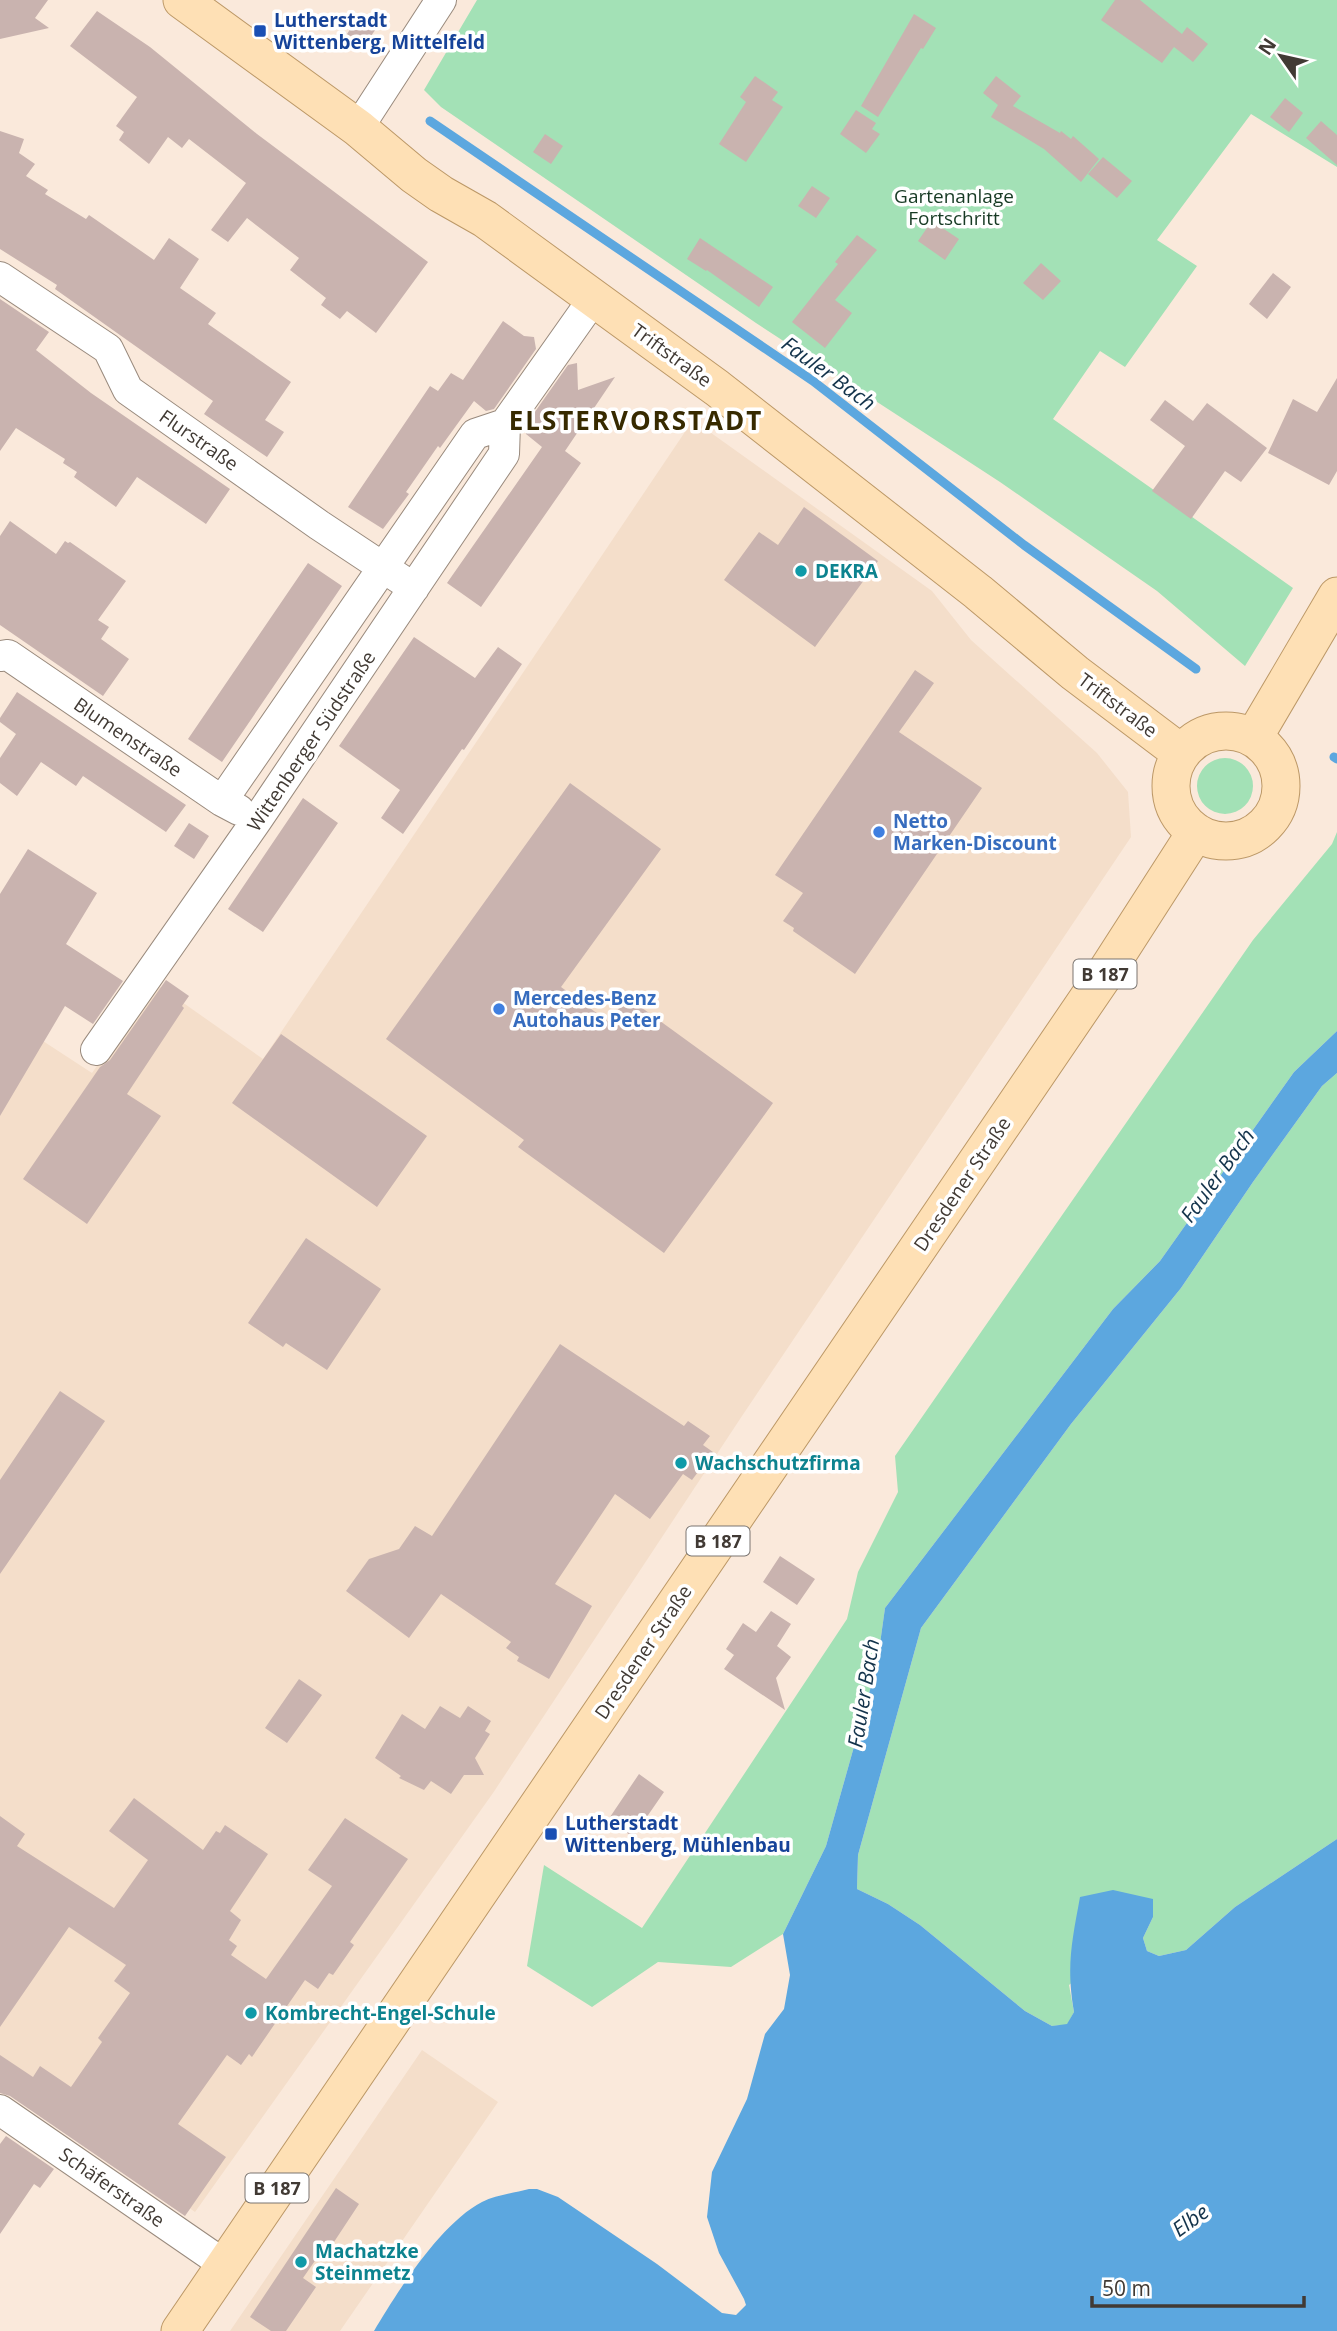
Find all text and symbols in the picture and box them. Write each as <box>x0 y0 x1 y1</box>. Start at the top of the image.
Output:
place label: Lutherstadt Wittenberg, Mittelfeld <box>274 7 485 55</box>
north arrow <box>1246 21 1316 91</box>
marker: Lutherstadt Wittenberg, Mittelfeld <box>252 23 268 39</box>
text: N <box>1252 33 1282 60</box>
park label: Gartenanlage Fortschritt <box>894 183 1014 231</box>
street label: Triftstraße <box>627 317 717 393</box>
water label: Fauler Bach <box>776 329 882 417</box>
district label: ELSTERVORSTADT <box>509 402 763 438</box>
street label: Flurstraße <box>154 403 244 477</box>
place label: DEKRA <box>815 558 879 584</box>
marker: DEKRA <box>793 563 809 579</box>
street label: Wittenberger Südstraße <box>241 646 381 836</box>
street label: Triftstraße <box>1073 667 1163 743</box>
street label: Blumenstraße <box>69 691 187 783</box>
place label: Netto Marken-Discount <box>893 808 1057 856</box>
marker: Netto Marken-Discount <box>871 824 887 840</box>
road number: B 187 <box>1074 959 1136 988</box>
place label: Mercedes-Benz Autohaus Peter <box>513 985 661 1033</box>
marker: Mercedes-Benz Autohaus Peter <box>491 1001 507 1017</box>
street label: Dresdener Straße <box>907 1112 1017 1256</box>
water label: Fauler Bach <box>1173 1122 1261 1228</box>
place label: Wachschutzfirma <box>695 1450 861 1476</box>
marker: Wachschutzfirma <box>673 1455 689 1471</box>
road number: B 187 <box>686 1526 750 1556</box>
street label: Dresdener Straße <box>588 1580 698 1724</box>
water label: Fauler Bach <box>841 1637 885 1749</box>
place label: Lutherstadt Wittenberg, Mühlenbau <box>565 1810 791 1858</box>
marker: Lutherstadt Wittenberg, Mühlenbau <box>543 1826 559 1842</box>
place label: Kombrecht-Engel-Schule <box>265 2000 496 2026</box>
marker: Kombrecht-Engel-Schule <box>243 2005 259 2021</box>
street label: Schäferstraße <box>54 2141 170 2233</box>
road number: B 187 <box>246 2174 308 2202</box>
water label: Elbe <box>1166 2197 1214 2243</box>
place label: Machatzke Steinmetz <box>315 2238 419 2286</box>
marker: Machatzke Steinmetz <box>293 2254 309 2270</box>
scale bar <box>1092 2264 1304 2308</box>
text: 50 m <box>1102 2274 1151 2302</box>

